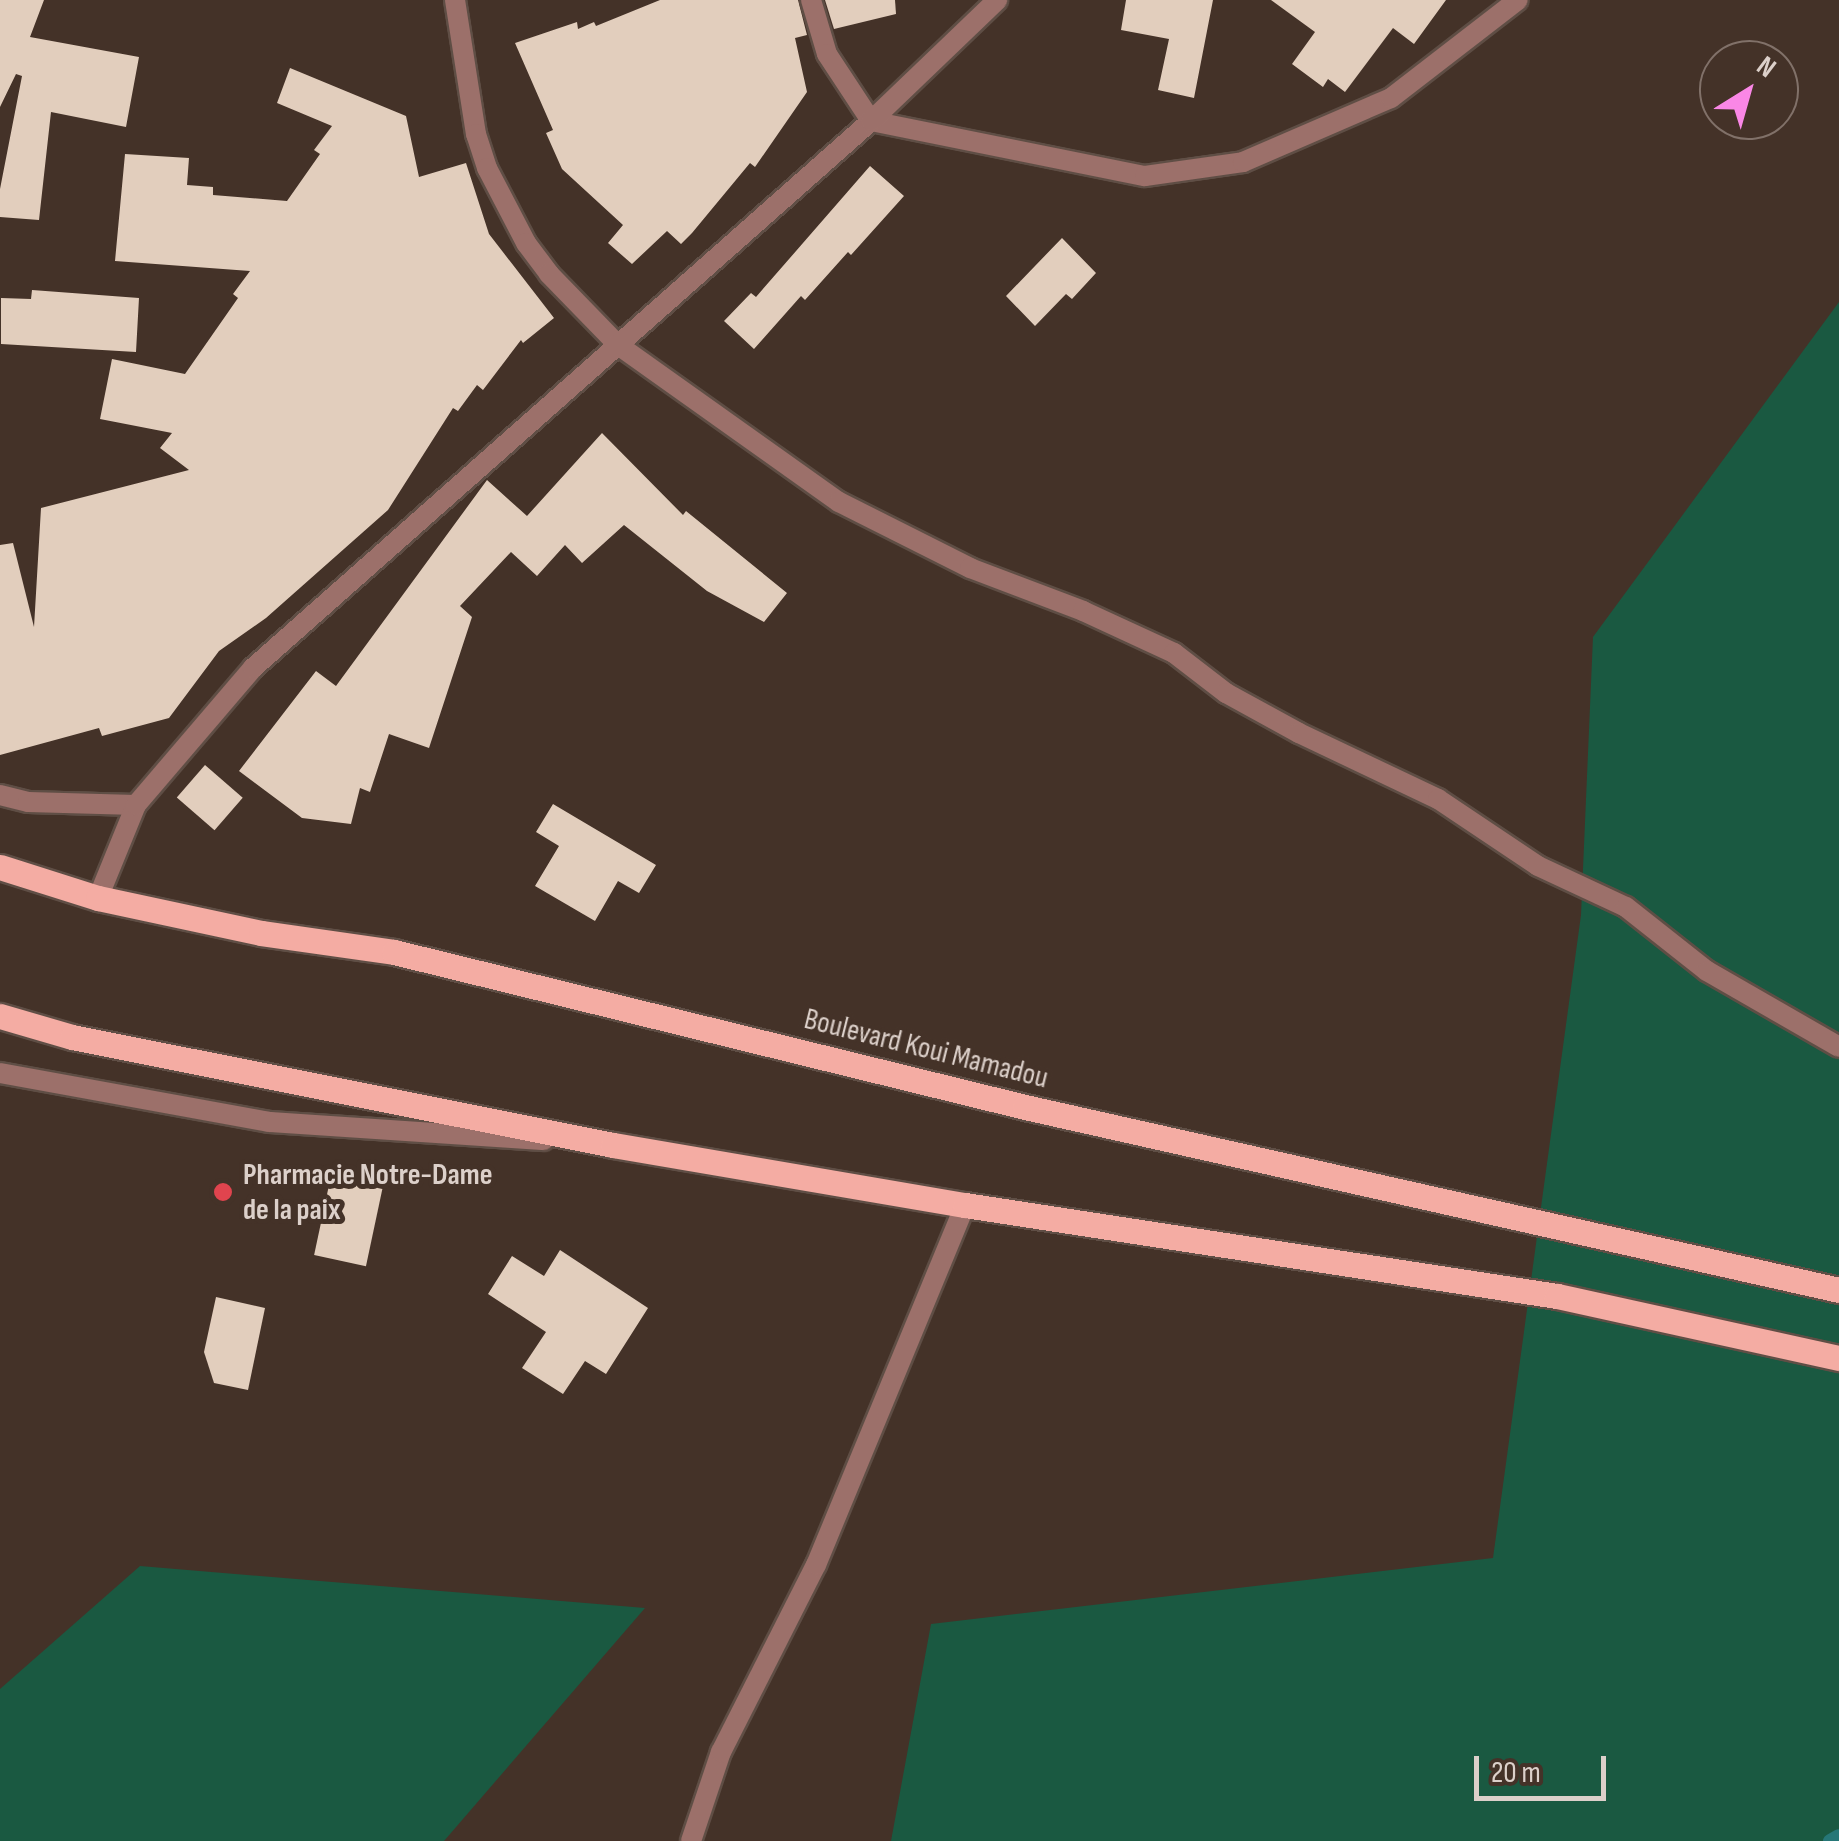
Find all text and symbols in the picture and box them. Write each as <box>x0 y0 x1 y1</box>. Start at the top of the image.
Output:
north arrow <box>1699 40 1799 140</box>
text: N <box>1750 50 1782 85</box>
street label: Boulevard Koui Mamadou <box>800 1001 1052 1097</box>
place label: Pharmacie Notre-Dame de la paix <box>243 1157 492 1228</box>
marker: Pharmacie Notre-Dame de la paix <box>212 1181 234 1203</box>
scale bar <box>1479 1736 1612 1798</box>
text: 20 m <box>1491 1755 1541 1791</box>

